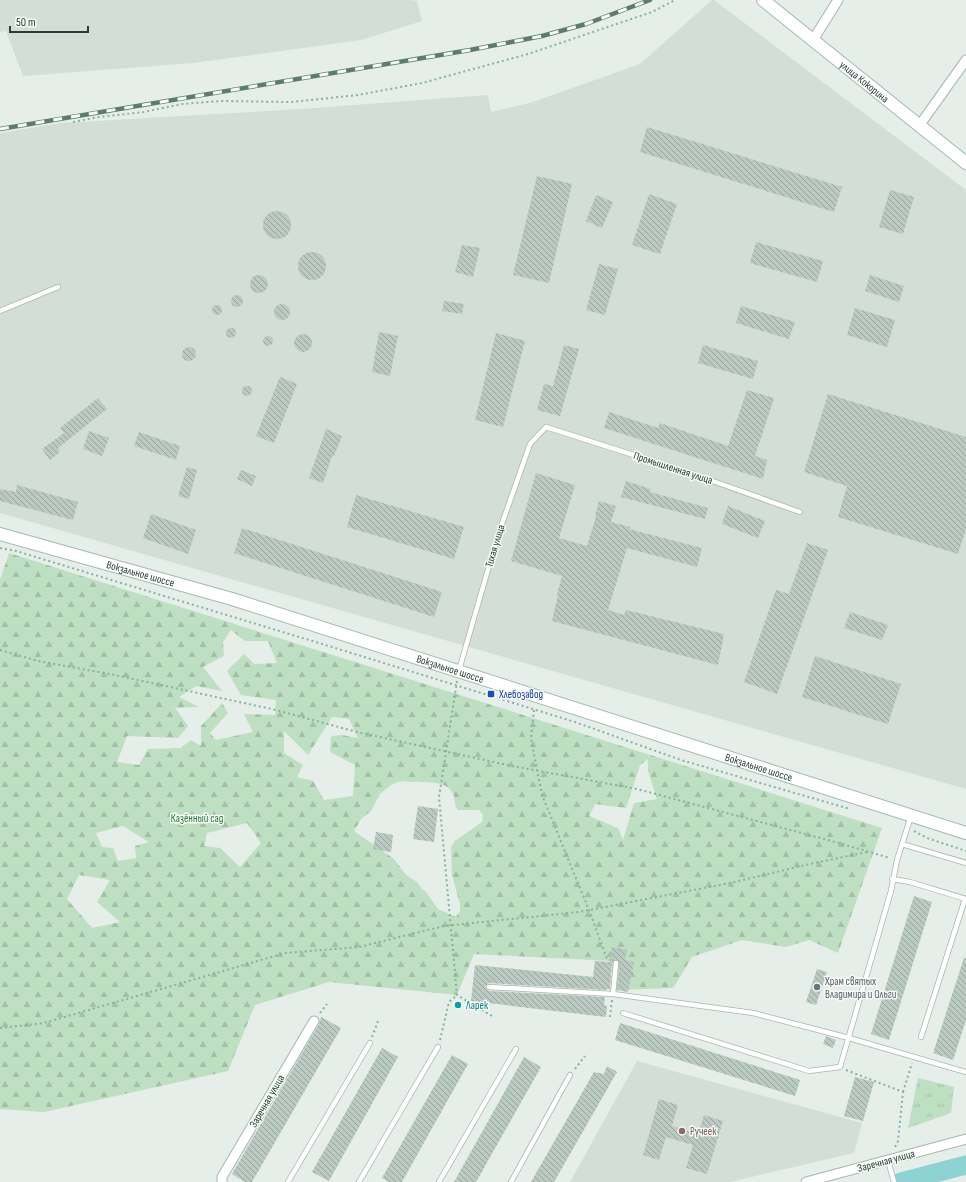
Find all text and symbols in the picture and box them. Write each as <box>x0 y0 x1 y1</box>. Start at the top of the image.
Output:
scale bar <box>10 8 88 34</box>
text: 50 m <box>16 15 36 30</box>
street label: улица Кокорина <box>837 58 892 105</box>
street label: Промышленная улица <box>632 449 714 487</box>
street label: Тихая улица <box>482 523 508 569</box>
street label: Вокзальное шоссе <box>105 558 176 589</box>
street label: Вокзальное шоссе <box>415 652 486 685</box>
place label: Хлебозавод <box>498 688 543 701</box>
marker: Хлебозавод <box>486 689 496 699</box>
street label: Вокзальное шоссе <box>724 750 794 784</box>
park label: Казённый сад <box>171 812 223 825</box>
place label: Храм святых Владимира и Ольги <box>824 975 897 1001</box>
marker: Храм святых Владимира и Ольги <box>812 982 822 992</box>
place label: Ларек <box>465 999 489 1012</box>
marker: Ларек <box>453 1000 463 1010</box>
street label: Заречная улица <box>247 1072 287 1130</box>
place label: Ручеек <box>690 1125 717 1138</box>
marker: Ручеек <box>677 1126 687 1136</box>
street label: Заречная улица <box>856 1147 916 1175</box>

